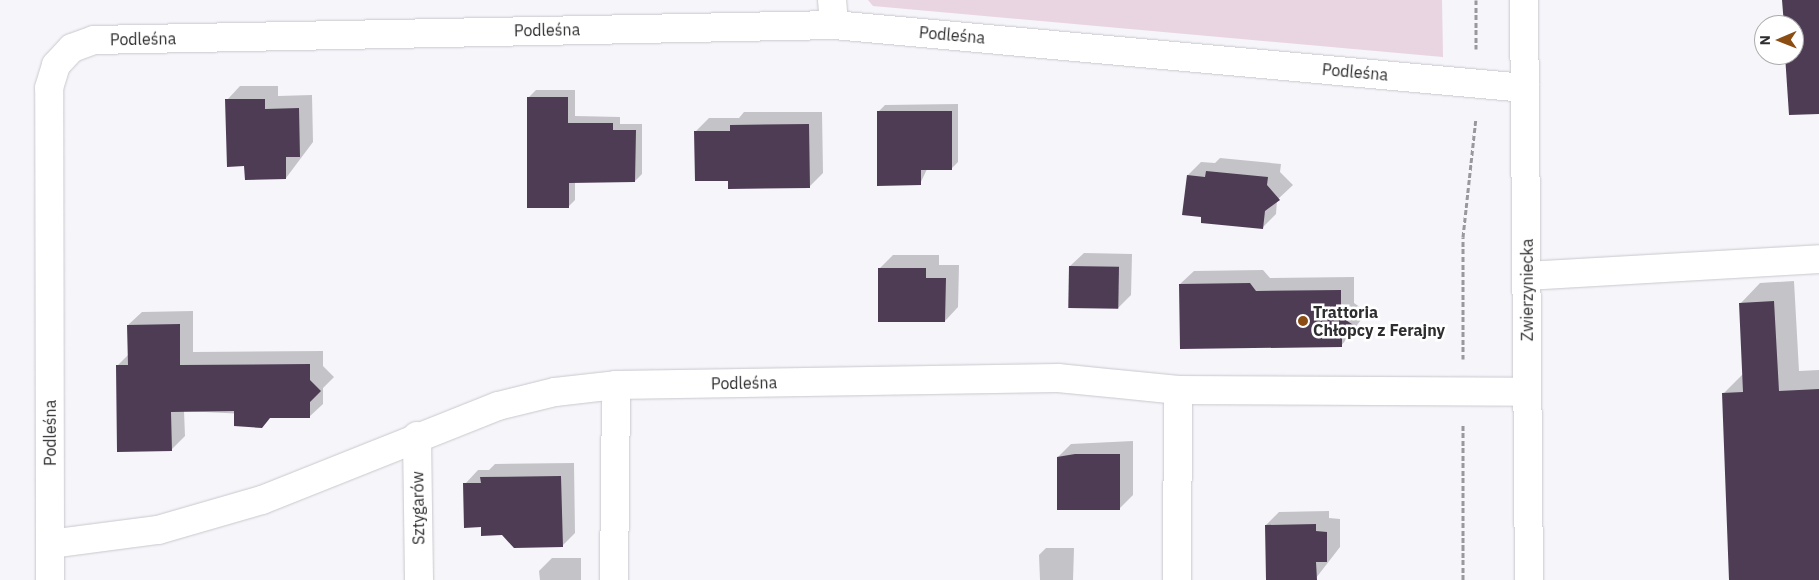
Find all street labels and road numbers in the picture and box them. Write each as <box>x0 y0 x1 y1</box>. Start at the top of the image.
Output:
street label: Podleśna <box>514 20 580 40</box>
street label: Podleśna <box>918 23 986 47</box>
street label: Podleśna <box>110 29 176 49</box>
street label: Podleśna <box>1321 60 1389 84</box>
street label: Zwierzyniecka <box>1517 239 1537 341</box>
street label: Podleśna <box>711 373 777 393</box>
street label: Podleśna <box>40 400 60 466</box>
street label: Sztygarów <box>408 471 428 545</box>

